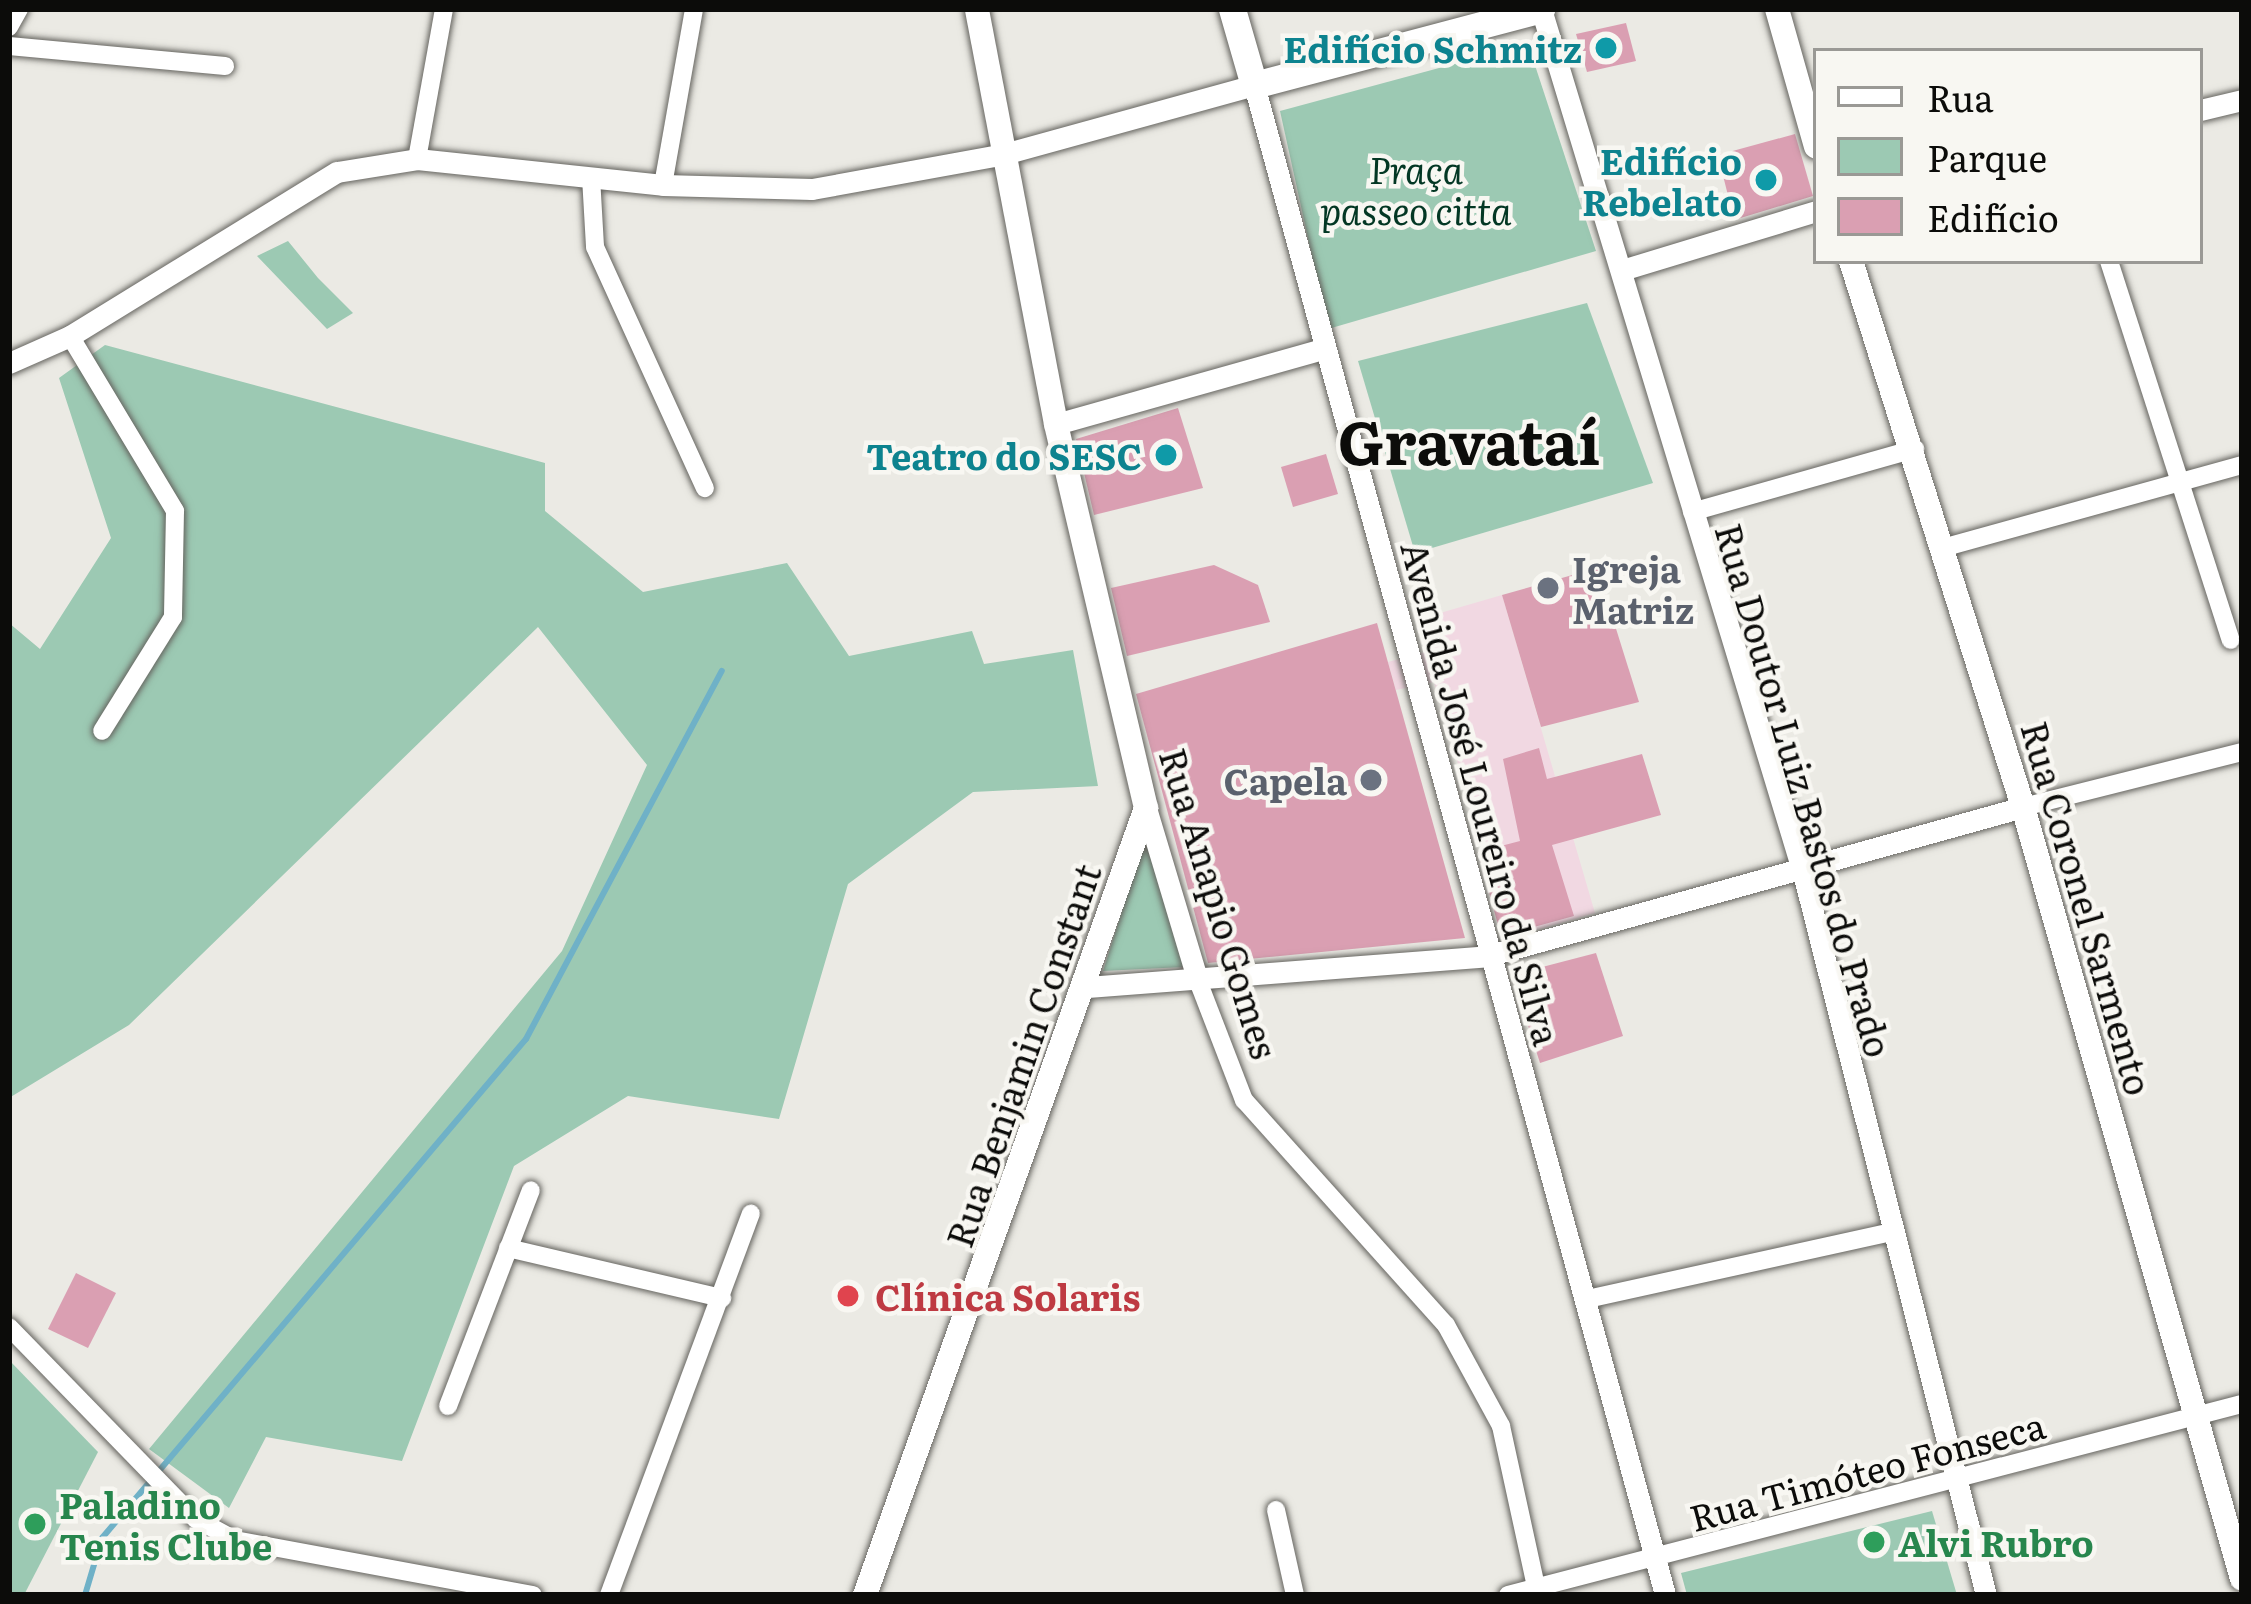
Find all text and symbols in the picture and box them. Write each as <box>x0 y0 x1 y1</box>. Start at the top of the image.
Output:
place label: Edifício Schmitz <box>1283 26 1582 70</box>
marker: Edifício Schmitz <box>1593 35 1619 61</box>
legend <box>1813 48 2203 264</box>
text: Rua <box>1927 70 1994 123</box>
text: Parque <box>1927 130 2047 183</box>
place label: Edifício Rebelato <box>1582 137 1742 222</box>
park label: Praça passeo citta <box>1320 146 1512 231</box>
marker: Edifício Rebelato <box>1753 167 1779 193</box>
text: Edifício <box>1927 190 2059 243</box>
district label: Gravataí <box>1338 402 1600 474</box>
place label: Teatro do SESC <box>866 433 1142 477</box>
marker: Teatro do SESC <box>1153 442 1179 468</box>
street label: Rua Doutor Luiz Bastos do Prado <box>1708 518 1902 1062</box>
street label: Avenida José Loureiro da Silva <box>1394 536 1570 1050</box>
place label: Igreja Matriz <box>1572 545 1694 630</box>
marker: Igreja Matriz <box>1535 575 1561 601</box>
street label: Rua Coronel Sarmento <box>2014 716 2162 1100</box>
street label: Rua Anapio Gomes <box>1152 743 1288 1063</box>
place label: Capela <box>1224 758 1347 802</box>
marker: Capela <box>1358 767 1384 793</box>
street label: Rua Benjamin Constant <box>936 858 1108 1252</box>
place label: Clínica Solaris <box>875 1274 1140 1318</box>
marker: Clínica Solaris <box>832 1280 864 1312</box>
street label: Rua Timóteo Fonseca <box>1685 1402 2049 1538</box>
place label: Paladino Tenis Clube <box>59 1481 272 1566</box>
marker: Paladino Tenis Clube <box>22 1511 48 1537</box>
place label: Alvi Rubro <box>1898 1520 2094 1564</box>
marker: Alvi Rubro <box>1861 1529 1887 1555</box>

